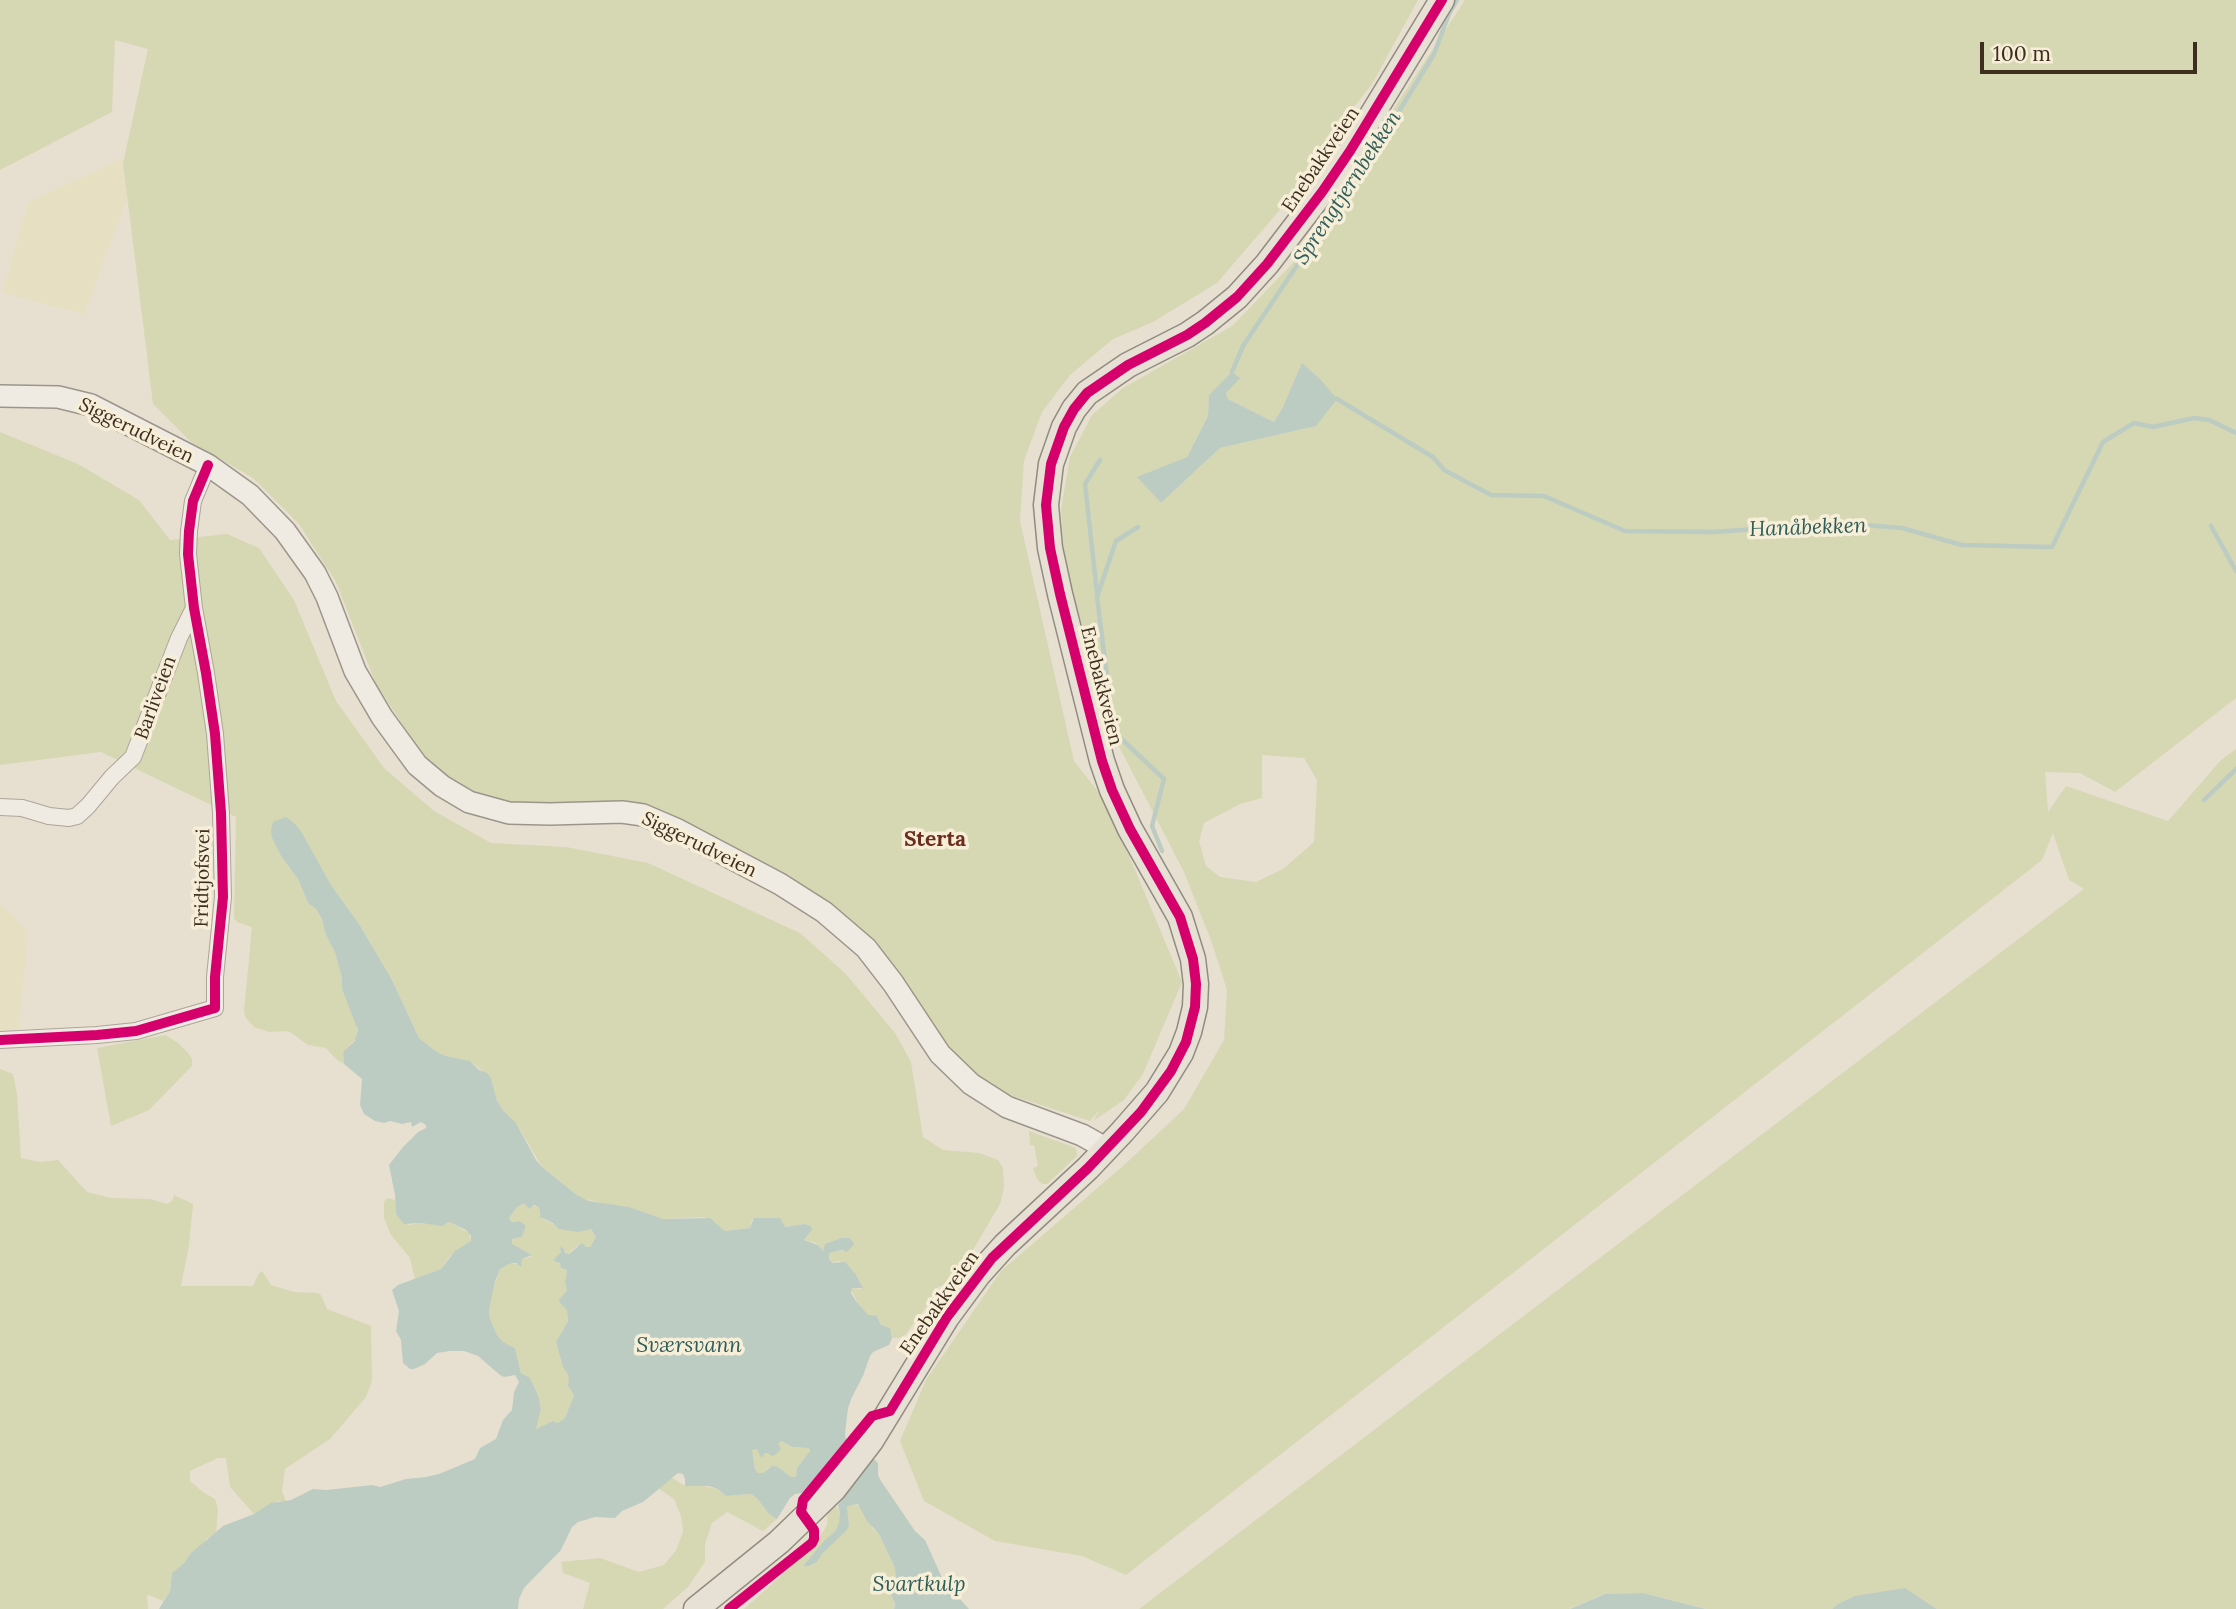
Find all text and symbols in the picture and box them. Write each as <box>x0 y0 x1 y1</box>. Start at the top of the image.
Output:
scale bar <box>1984 28 2201 72</box>
text: 100 m <box>1993 40 2051 67</box>
street label: Enebakkveien <box>1277 103 1365 217</box>
water label: Sprengtjernbekken <box>1289 106 1407 270</box>
street label: Siggerudveien <box>75 393 197 469</box>
water label: Hanåbekken <box>1749 513 1867 543</box>
street label: Enebakkveien <box>1075 624 1127 748</box>
street label: Barliveien <box>130 653 182 743</box>
street label: Siggerudveien <box>638 807 760 883</box>
district label: Sterta <box>904 827 966 853</box>
street label: Fridtjofsvei <box>191 828 215 928</box>
street label: Enebakkveien <box>896 1247 984 1359</box>
water label: Sværsvann <box>636 1333 742 1359</box>
water label: Svartkulp <box>873 1572 965 1598</box>

